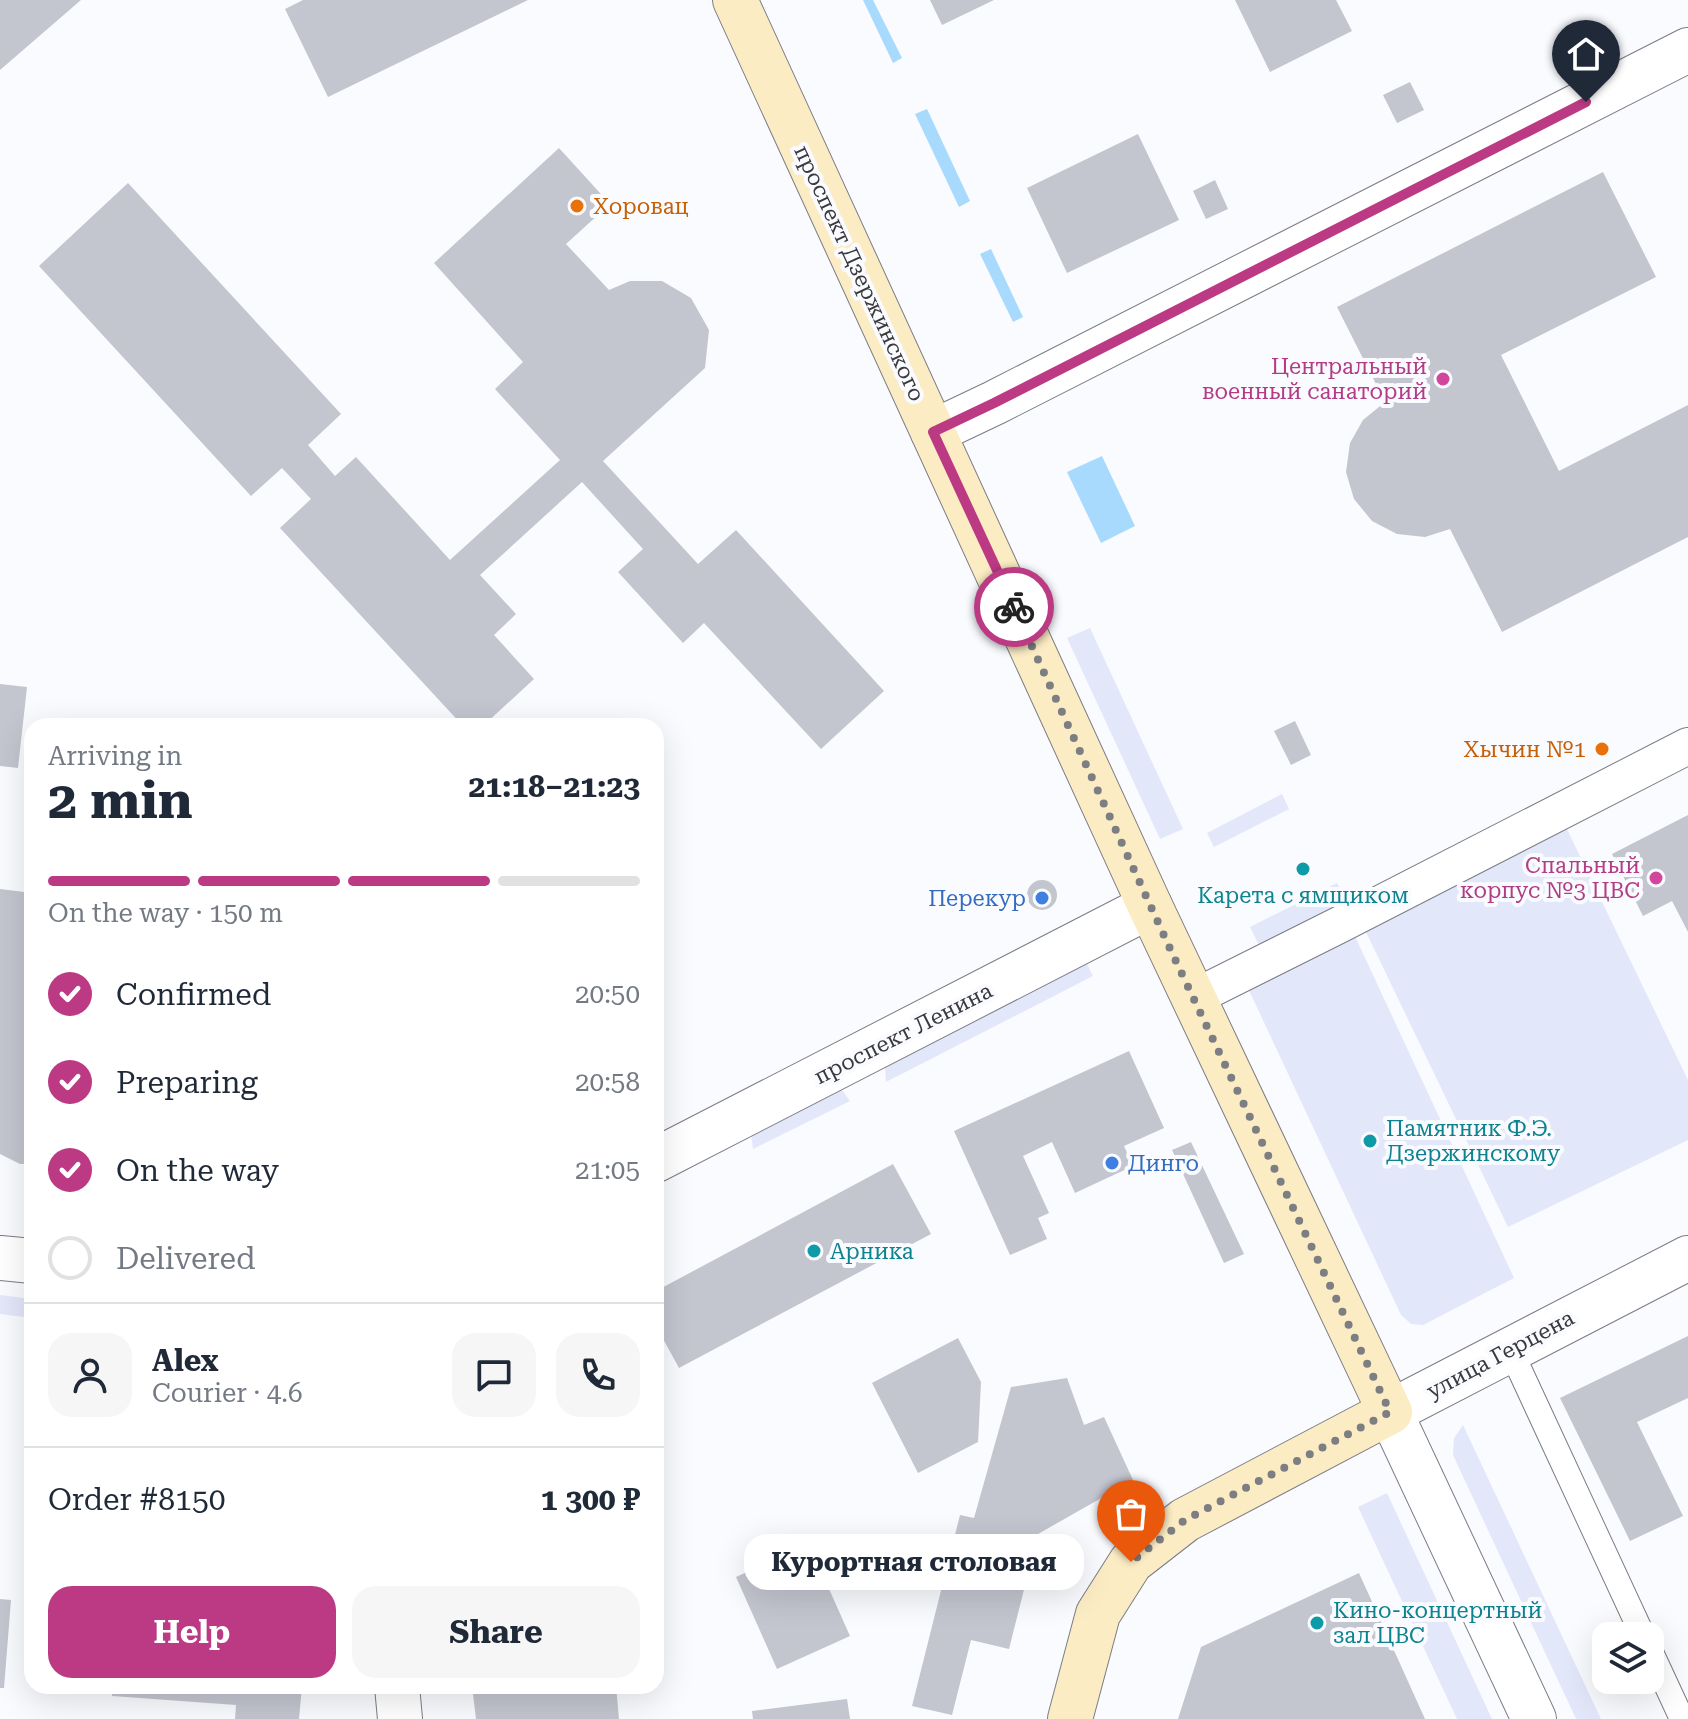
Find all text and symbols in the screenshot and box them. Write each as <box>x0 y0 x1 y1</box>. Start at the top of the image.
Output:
pin <box>1552 20 1620 102</box>
icon: home <box>1564 32 1608 76</box>
street label: проспект Дзержинского <box>789 141 930 405</box>
place label: Хоровац <box>593 194 689 219</box>
marker: Хоровац <box>568 197 586 215</box>
place label: Центральный военный санаторий <box>1202 354 1427 404</box>
marker: Центральный военный санаторий <box>1434 370 1452 388</box>
courier <box>974 567 1054 647</box>
icon: bike <box>992 585 1036 629</box>
place label: Хычин №1 <box>1463 737 1586 762</box>
marker: Хычин №1 <box>1593 740 1611 758</box>
text: Arriving in <box>48 741 182 771</box>
text: 21:18–21:23 <box>468 769 640 804</box>
text: 2 min <box>48 770 193 831</box>
place label: Спальный корпус №3 ЦВС <box>1460 853 1640 903</box>
marker: Карета с ямщиком <box>1294 860 1312 878</box>
marker: Спальный корпус №3 ЦВС <box>1647 869 1665 887</box>
place label: Карета с ямщиком <box>1197 883 1409 908</box>
place label: Перекур <box>928 886 1026 911</box>
marker: Перекур <box>1033 889 1051 907</box>
text: On the way · 150 m <box>48 898 283 928</box>
icon: check <box>48 972 92 1016</box>
text: Confirmed <box>116 977 271 1012</box>
street label: проспект Ленина <box>810 978 997 1089</box>
text: 20:50 <box>575 979 640 1009</box>
icon: check <box>48 1060 92 1104</box>
text: Preparing <box>116 1065 258 1100</box>
text: 20:58 <box>575 1067 640 1097</box>
place label: Памятник Ф.Э. Дзержинскому <box>1386 1116 1560 1166</box>
marker: Памятник Ф.Э. Дзержинскому <box>1361 1132 1379 1150</box>
icon: check <box>48 1148 92 1192</box>
place label: Динго <box>1128 1151 1199 1176</box>
text: On the way <box>116 1153 279 1188</box>
marker: Динго <box>1103 1154 1121 1172</box>
text: 21:05 <box>575 1155 640 1185</box>
place label: Арника <box>830 1239 914 1264</box>
text: Delivered <box>116 1241 255 1276</box>
marker: Арника <box>805 1242 823 1260</box>
street label: улица Герцена <box>1422 1305 1578 1404</box>
button: person <box>48 1333 132 1417</box>
button: chat <box>452 1333 536 1417</box>
button: phone <box>556 1333 640 1417</box>
text: Alex <box>152 1343 219 1378</box>
text: Courier · 4.6 <box>152 1378 302 1408</box>
pin <box>1097 1480 1165 1562</box>
text: Order #8150 <box>48 1482 226 1517</box>
text: 1 300 ₽ <box>541 1482 640 1517</box>
icon: bag <box>1109 1492 1153 1536</box>
callout: Курортная столовая <box>743 1534 1083 1590</box>
text: Курортная столовая <box>771 1547 1057 1577</box>
button: Help <box>48 1586 336 1678</box>
button: Share <box>352 1586 640 1678</box>
place label: Кино-концертный зал ЦВС <box>1333 1598 1542 1648</box>
marker: Кино-концертный зал ЦВС <box>1308 1614 1326 1632</box>
map controls <box>1592 1622 1664 1694</box>
button: layers <box>1592 1622 1664 1694</box>

